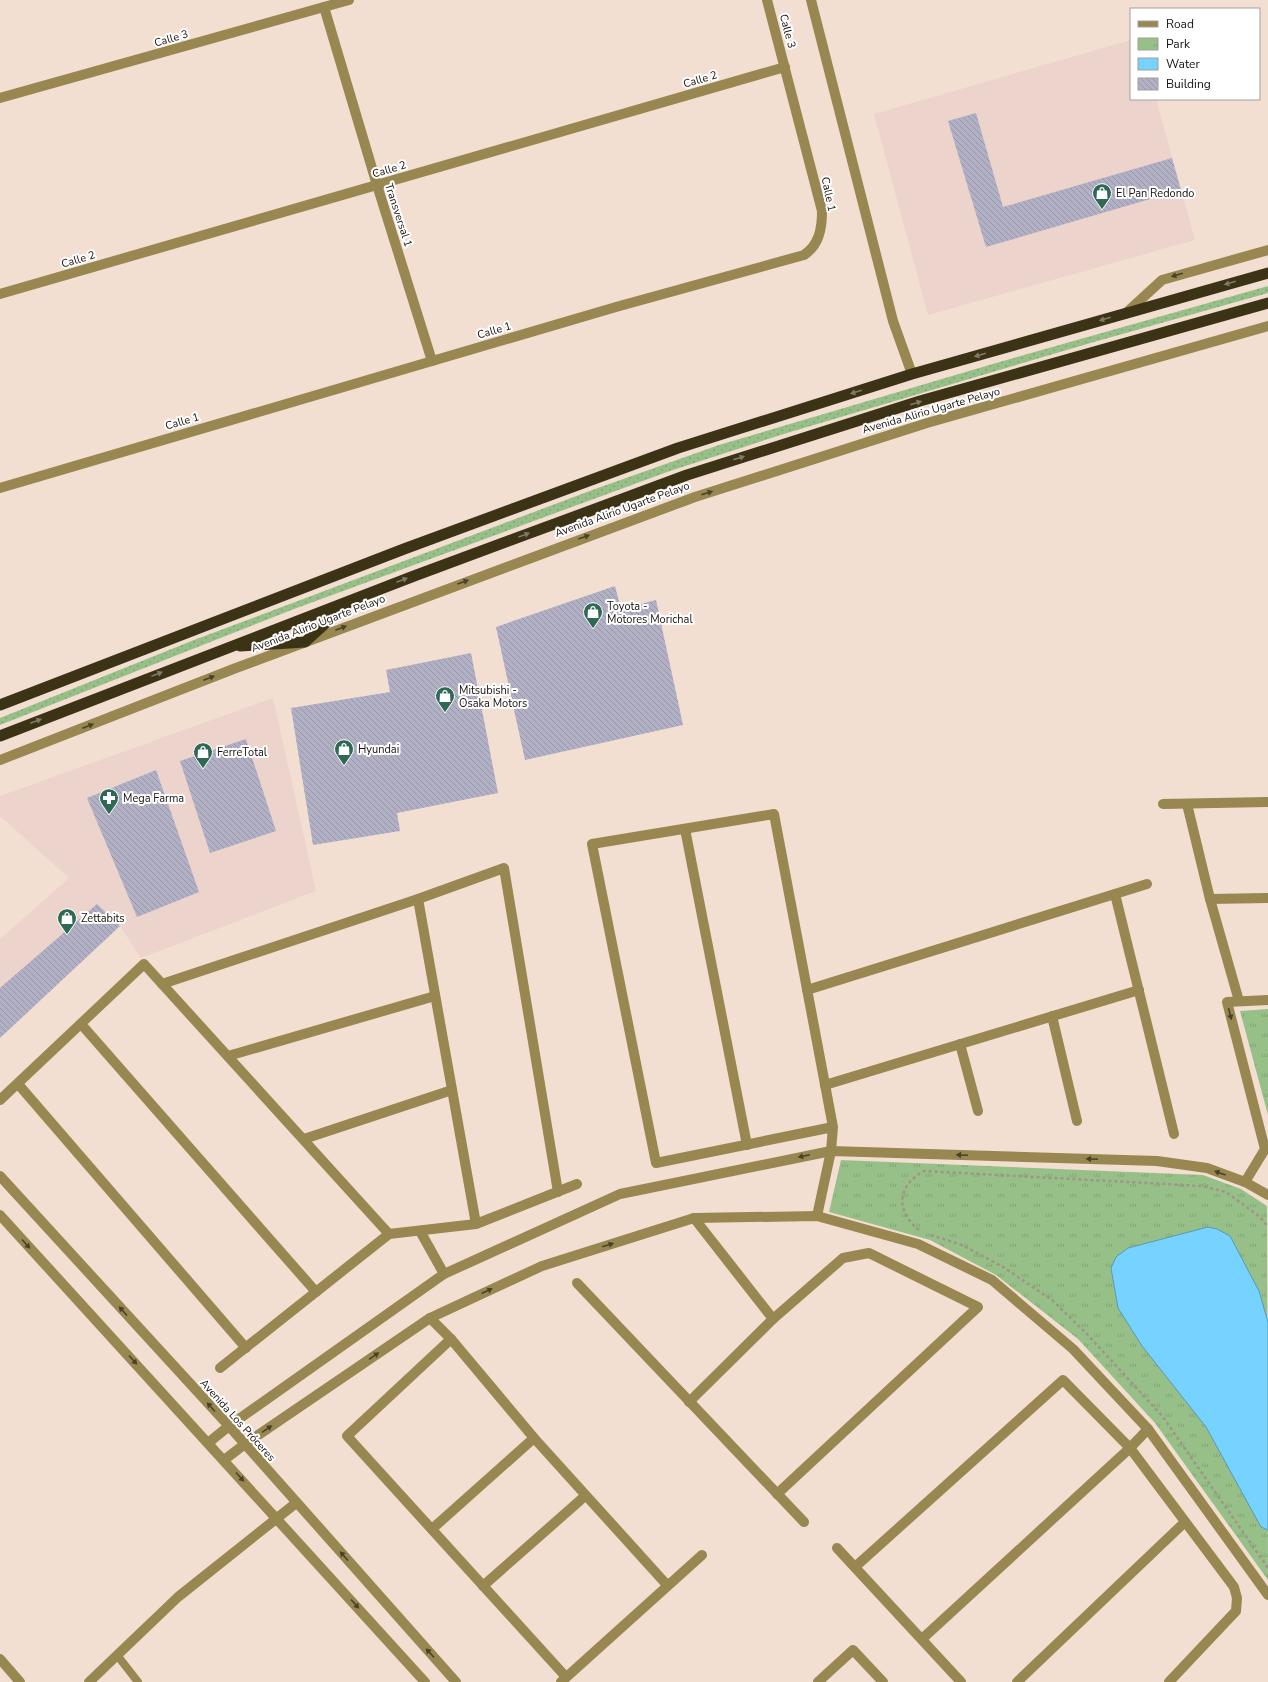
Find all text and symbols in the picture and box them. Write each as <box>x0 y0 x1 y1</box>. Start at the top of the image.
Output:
legend <box>1130 8 1260 100</box>
street label: Calle 3 <box>776 12 799 50</box>
text: Road <box>1166 16 1194 32</box>
street label: Calle 3 <box>152 26 190 50</box>
text: Park <box>1166 36 1191 52</box>
text: Water <box>1166 56 1200 72</box>
street label: Calle 2 <box>681 67 719 91</box>
text: Building <box>1166 76 1211 92</box>
street label: Calle 2 <box>370 157 408 181</box>
street label: Calle 1 <box>818 176 839 213</box>
street label: Transversal 1 <box>381 181 416 249</box>
shop icon: El Pan Redondo <box>1091 182 1113 210</box>
place label: El Pan Redondo <box>1116 186 1195 201</box>
street label: Calle 2 <box>59 247 97 271</box>
one-way arrow <box>1170 273 1183 279</box>
one-way arrow <box>1224 281 1237 287</box>
one-way arrow <box>1099 316 1111 322</box>
street label: Calle 1 <box>475 318 513 342</box>
one-way arrow <box>974 352 986 358</box>
street label: Avenida Alirio Ugarte Pelayo <box>861 384 1002 437</box>
one-way arrow <box>849 389 861 395</box>
one-way arrow <box>911 400 923 406</box>
street label: Calle 1 <box>163 409 201 433</box>
one-way arrow <box>733 455 745 461</box>
street label: Avenida Alirio Ugarte Pelayo <box>553 478 692 541</box>
one-way arrow <box>701 490 713 496</box>
one-way arrow <box>518 531 530 537</box>
one-way arrow <box>579 534 591 540</box>
one-way arrow <box>397 576 409 582</box>
one-way arrow <box>457 579 469 585</box>
street label: Avenida Alirio Ugarte Pelayo <box>249 591 387 656</box>
place label: Toyota - Motores Morichal <box>607 599 693 627</box>
shop icon: Toyota - Motores Morichal <box>582 601 604 629</box>
one-way arrow <box>335 625 347 631</box>
one-way arrow <box>152 671 163 677</box>
one-way arrow <box>204 675 216 681</box>
place label: Mitsubishi - Osaka Motors <box>459 683 527 711</box>
shop icon: Mitsubishi - Osaka Motors <box>434 685 456 713</box>
one-way arrow <box>31 718 43 724</box>
one-way arrow <box>83 722 95 728</box>
shop icon: Hyundai <box>333 738 355 766</box>
shop icon: FerreTotal <box>192 741 214 769</box>
place label: Hyundai <box>358 742 399 757</box>
place label: FerreTotal <box>217 745 268 760</box>
pharmacy icon: Mega Farma <box>98 787 120 815</box>
place label: Mega Farma <box>123 791 184 806</box>
shop icon: Zettabits <box>56 907 78 935</box>
place label: Zettabits <box>81 911 125 926</box>
one-way arrow <box>1228 1008 1234 1020</box>
one-way arrow <box>955 1152 968 1158</box>
one-way arrow <box>798 1154 810 1160</box>
one-way arrow <box>1086 1156 1098 1163</box>
one-way arrow <box>1214 1169 1226 1175</box>
one-way arrow <box>22 1239 31 1249</box>
one-way arrow <box>602 1242 614 1248</box>
one-way arrow <box>481 1288 493 1294</box>
one-way arrow <box>119 1306 128 1315</box>
one-way arrow <box>369 1352 380 1360</box>
one-way arrow <box>128 1355 138 1365</box>
street label: Avenida Los Próceres <box>197 1376 279 1465</box>
one-way arrow <box>206 1401 215 1412</box>
one-way arrow <box>262 1425 272 1433</box>
one-way arrow <box>235 1472 244 1482</box>
one-way arrow <box>339 1551 348 1561</box>
one-way arrow <box>350 1600 359 1609</box>
one-way arrow <box>426 1648 435 1658</box>

